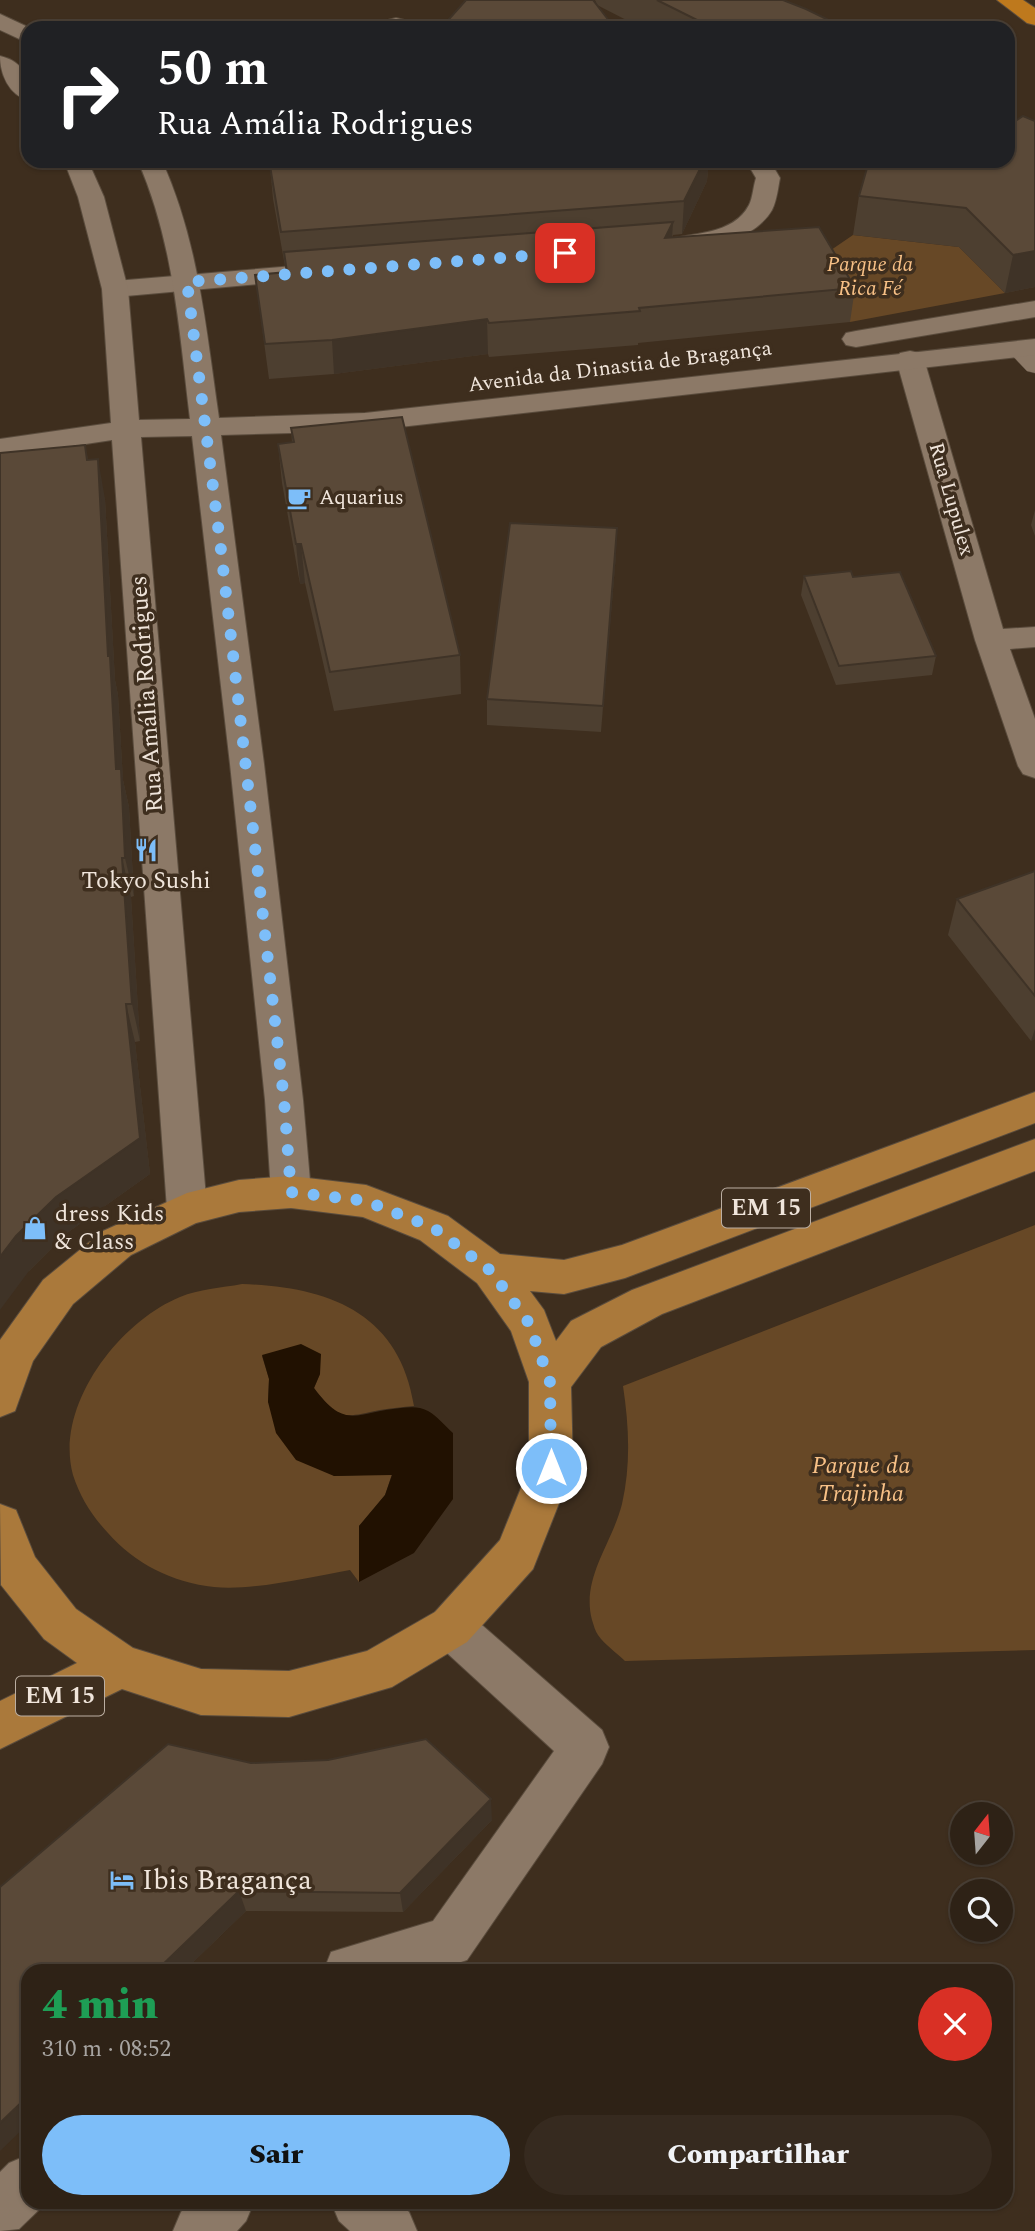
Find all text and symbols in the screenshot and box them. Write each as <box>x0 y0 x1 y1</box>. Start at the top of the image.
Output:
text: 50 m <box>157 32 268 107</box>
icon: right <box>42 49 133 140</box>
text: Rua Amália Rodrigues <box>157 100 474 149</box>
pin <box>535 223 595 283</box>
icon: arrive <box>546 234 584 272</box>
park label: Parque da Rica Fé <box>827 249 914 305</box>
street label: Avenida da Dinastia de Bragança <box>466 332 774 402</box>
street label: Rua Lupulex <box>920 439 982 559</box>
place label: Aquarius <box>319 482 404 514</box>
cafe icon: Aquarius <box>285 484 313 512</box>
street label: Rua Amália Rodrigues <box>121 574 173 814</box>
restaurant icon: Tokyo Sushi <box>132 836 160 864</box>
place label: Tokyo Sushi <box>81 863 211 899</box>
road number: EM 15 <box>722 1189 810 1228</box>
place label: dress Kids & Class <box>55 1196 164 1260</box>
shop icon: dress Kids & Class <box>21 1214 49 1242</box>
position arrow <box>514 1431 588 1505</box>
park label: Parque da Trajinha <box>812 1448 910 1512</box>
road number: EM 15 <box>16 1676 104 1716</box>
north arrow <box>950 1802 1013 1866</box>
map controls <box>950 1802 1013 1942</box>
place label: Ibis Bragança <box>142 1859 312 1902</box>
hotel icon: Ibis Bragança <box>108 1866 136 1894</box>
button: search <box>950 1879 1013 1942</box>
text: 4 min <box>42 1974 158 2037</box>
button: close <box>918 1987 992 2061</box>
text: 310 m · 08:52 <box>42 2032 171 2067</box>
button: Sair <box>42 2115 510 2195</box>
button: Compartilhar <box>524 2115 992 2195</box>

